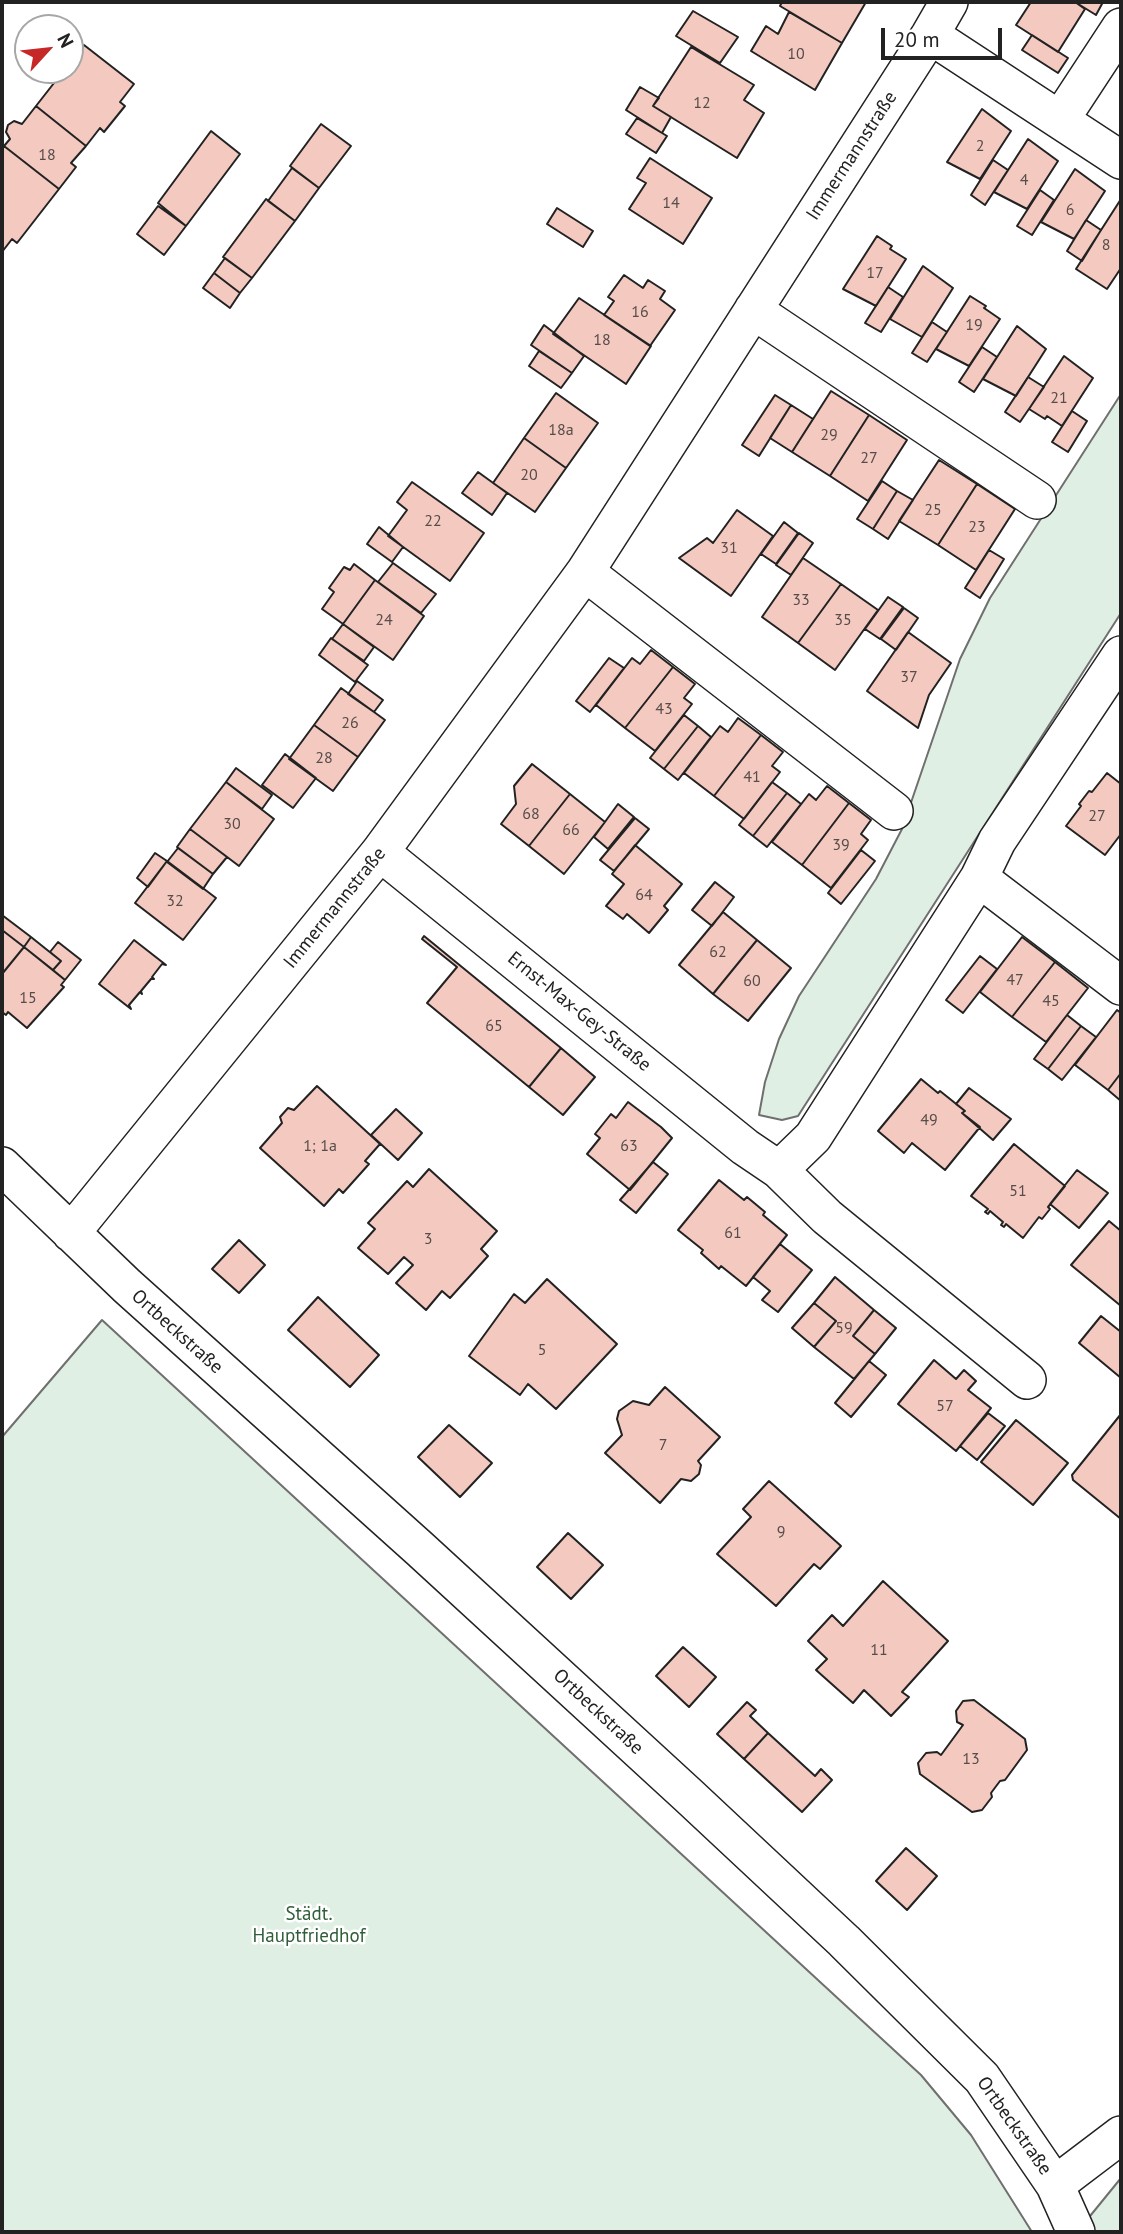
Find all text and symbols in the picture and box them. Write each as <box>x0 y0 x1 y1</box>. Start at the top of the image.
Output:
north arrow <box>14 14 84 84</box>
scale bar <box>885 14 1006 58</box>
text: 20 m <box>894 26 940 53</box>
text: N <box>52 29 79 51</box>
house number: 10 <box>787 44 805 64</box>
street label: Immermannstraße <box>802 87 902 225</box>
house number: 12 <box>693 93 711 113</box>
house number: 2 <box>976 136 984 156</box>
house number: 18 <box>38 145 56 165</box>
house number: 4 <box>1020 170 1028 190</box>
house number: 14 <box>662 193 680 213</box>
house number: 6 <box>1066 200 1074 220</box>
house number: 8 <box>1102 235 1110 255</box>
house number: 17 <box>866 263 884 283</box>
house number: 16 <box>631 302 649 322</box>
house number: 19 <box>965 315 983 335</box>
house number: 18 <box>593 330 611 350</box>
house number: 21 <box>1050 388 1068 408</box>
house number: 18a <box>548 420 574 440</box>
house number: 29 <box>820 425 838 445</box>
house number: 27 <box>860 448 878 468</box>
house number: 20 <box>520 465 538 485</box>
house number: 25 <box>924 500 942 520</box>
house number: 22 <box>424 511 442 531</box>
house number: 23 <box>968 517 986 537</box>
house number: 31 <box>720 538 738 558</box>
house number: 33 <box>792 590 810 610</box>
house number: 24 <box>375 610 393 630</box>
house number: 35 <box>834 610 852 630</box>
house number: 37 <box>900 667 918 687</box>
house number: 43 <box>655 699 673 719</box>
house number: 26 <box>341 713 359 733</box>
house number: 28 <box>315 748 333 768</box>
house number: 41 <box>743 767 761 787</box>
house number: 68 <box>522 804 540 824</box>
house number: 27 <box>1088 806 1106 826</box>
house number: 30 <box>223 814 241 834</box>
house number: 66 <box>562 820 580 840</box>
house number: 39 <box>832 835 850 855</box>
street label: Immermannstraße <box>279 843 391 973</box>
house number: 64 <box>635 885 653 905</box>
house number: 32 <box>166 891 184 911</box>
house number: 62 <box>709 942 727 962</box>
street label: Ernst-Max-Gey-Straße <box>503 947 655 1077</box>
house number: 47 <box>1006 970 1024 990</box>
house number: 60 <box>743 971 761 991</box>
house number: 15 <box>19 988 37 1008</box>
house number: 45 <box>1042 991 1060 1011</box>
house number: 65 <box>485 1016 503 1036</box>
house number: 49 <box>920 1110 938 1130</box>
house number: 1; 1a <box>303 1136 337 1156</box>
house number: 63 <box>620 1136 638 1156</box>
house number: 51 <box>1009 1181 1027 1201</box>
house number: 61 <box>724 1223 742 1243</box>
house number: 3 <box>424 1229 432 1249</box>
street label: Ortbeckstraße <box>127 1285 227 1379</box>
house number: 59 <box>835 1318 853 1338</box>
house number: 5 <box>538 1340 546 1360</box>
house number: 57 <box>936 1396 954 1416</box>
house number: 7 <box>659 1435 667 1455</box>
house number: 9 <box>777 1522 785 1542</box>
house number: 11 <box>870 1640 888 1660</box>
street label: Ortbeckstraße <box>548 1664 648 1760</box>
house number: 13 <box>962 1749 980 1769</box>
park label: Städt. Hauptfriedhof <box>252 1904 366 1948</box>
street label: Ortbeckstraße <box>972 2072 1056 2180</box>

